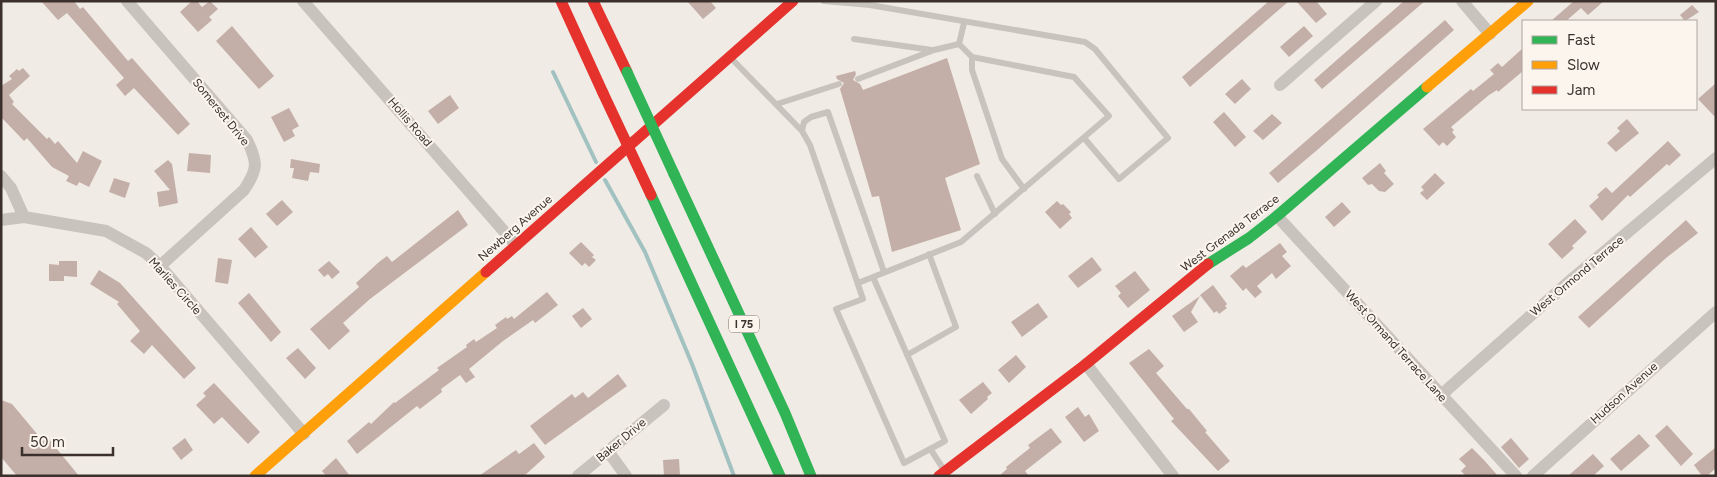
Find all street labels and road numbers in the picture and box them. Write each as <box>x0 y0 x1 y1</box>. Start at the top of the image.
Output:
street label: Somerset Drive <box>190 76 253 149</box>
street label: Hollis Road <box>385 95 435 149</box>
street label: West Grenada Terrace <box>1178 191 1282 274</box>
street label: Newberg Avenue <box>475 192 555 264</box>
street label: West Ormond Terrace <box>1527 233 1627 319</box>
street label: Marlies Circle <box>146 255 205 318</box>
street label: West Ormand Terrace Lane <box>1342 287 1450 405</box>
road number: I 75 <box>729 316 759 332</box>
street label: Hudson Avenue <box>1588 359 1661 427</box>
street label: Baker Drive <box>593 415 649 465</box>

